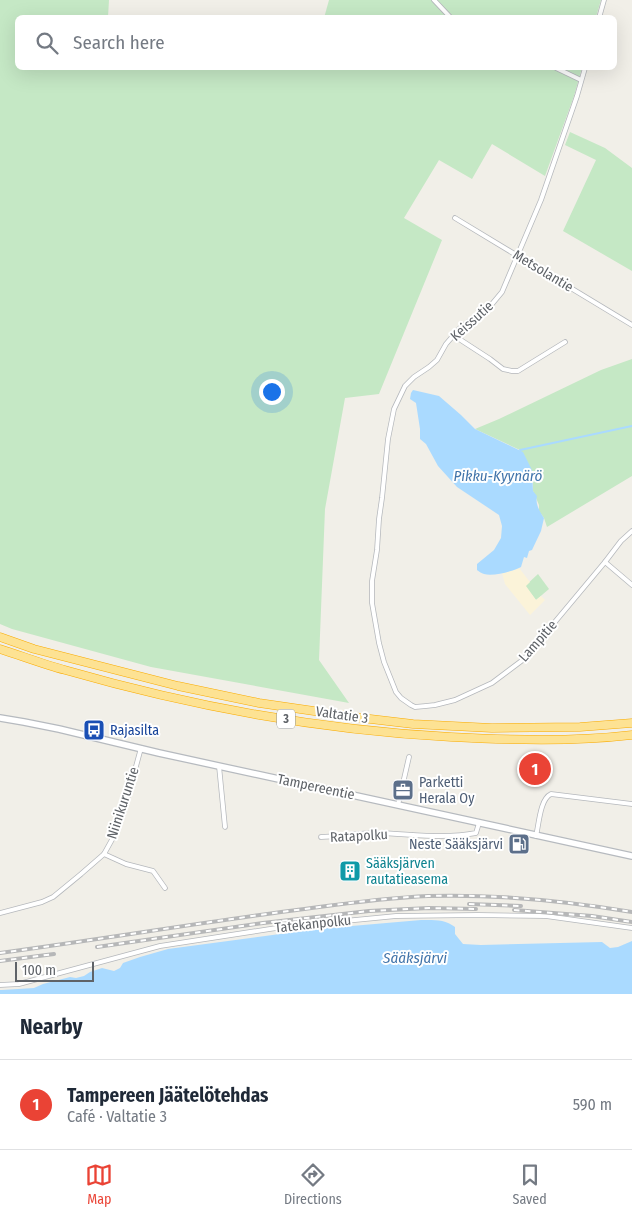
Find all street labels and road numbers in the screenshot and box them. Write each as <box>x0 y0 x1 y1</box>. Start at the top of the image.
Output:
street label: Metsolantie <box>510 246 576 296</box>
street label: Keissutie <box>447 297 497 345</box>
street label: Lampitie <box>515 617 561 665</box>
street label: Valtatie 3 <box>315 703 369 727</box>
road number: 3 <box>277 710 295 729</box>
street label: Niinikuruntie <box>103 765 143 841</box>
street label: Tampereentie <box>276 771 356 803</box>
street label: Ratapolku <box>330 826 388 846</box>
street label: Tatekanpolku <box>274 912 352 936</box>

